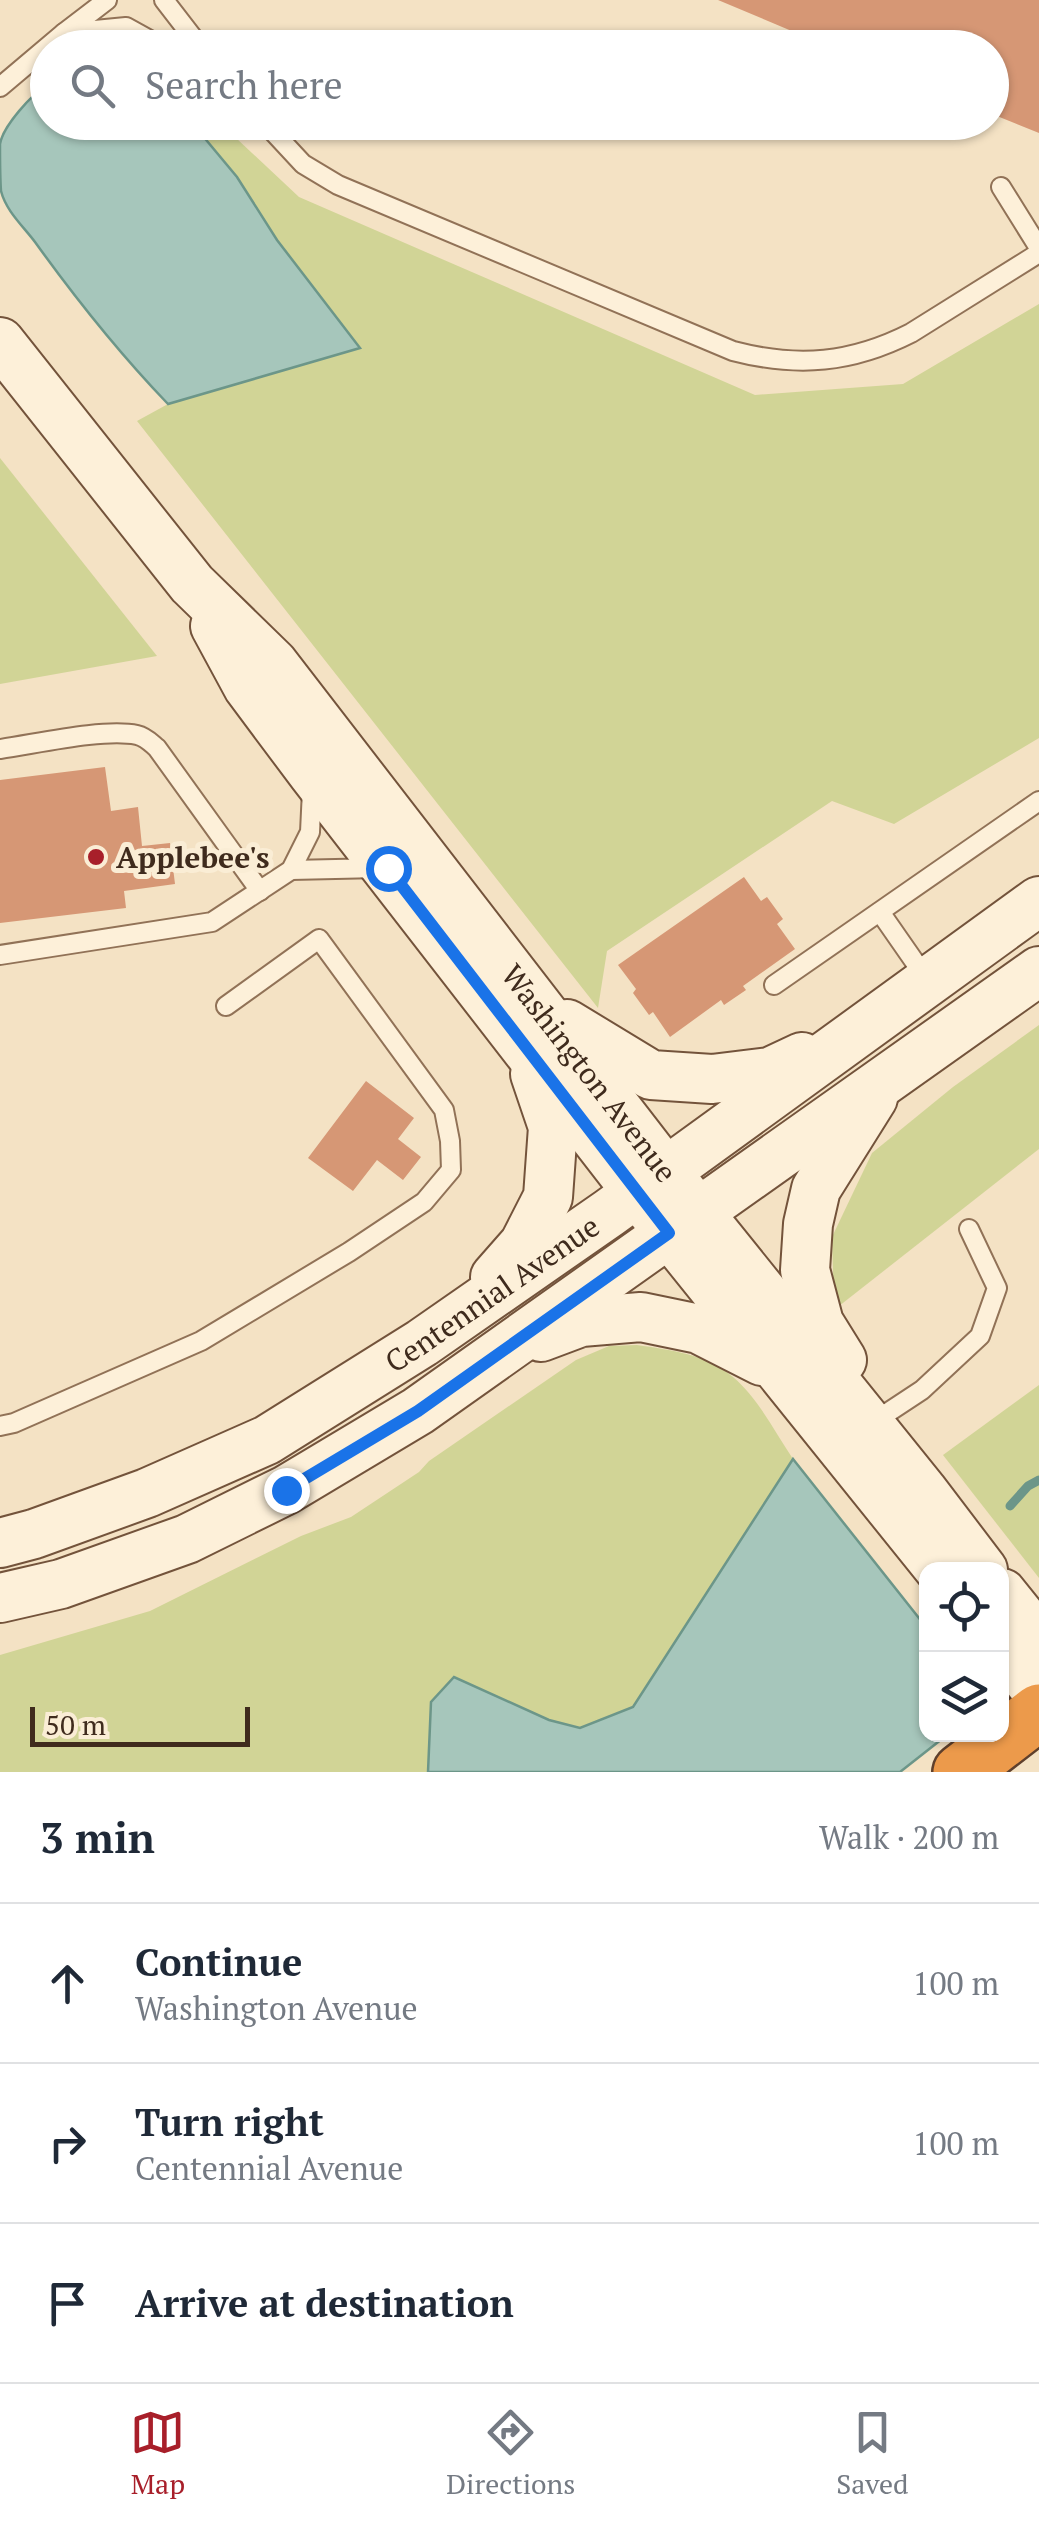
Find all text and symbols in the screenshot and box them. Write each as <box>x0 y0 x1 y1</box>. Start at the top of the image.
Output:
search box <box>30 30 1009 140</box>
icon: search <box>65 58 120 113</box>
text: Search here <box>145 60 343 110</box>
place label: Applebee's <box>116 837 269 877</box>
marker: Applebee's <box>85 846 107 868</box>
route start <box>366 846 412 892</box>
street label: Washington Avenue <box>493 956 686 1190</box>
street label: Centennial Avenue <box>377 1206 607 1381</box>
route end <box>264 1468 310 1514</box>
map controls <box>919 1562 1009 1742</box>
button: locate <box>919 1562 1009 1652</box>
button: layers <box>919 1652 1009 1742</box>
scale bar <box>30 1702 250 1746</box>
text: 50 m <box>45 1706 106 1743</box>
text: 3 min <box>40 1809 155 1865</box>
text: Walk · 200 m <box>819 1816 999 1858</box>
text: Continue <box>135 1937 302 1987</box>
icon: ahead <box>40 1956 95 2011</box>
text: 100 m <box>912 1962 999 2004</box>
text: Washington Avenue <box>135 1987 418 2029</box>
text: Turn right <box>135 2097 324 2147</box>
icon: right <box>40 2116 95 2171</box>
text: 100 m <box>912 2122 999 2164</box>
text: Centennial Avenue <box>135 2147 403 2189</box>
icon: arrive <box>40 2276 95 2331</box>
text: Arrive at destination <box>135 2278 514 2328</box>
tab: Map <box>130 2405 185 2502</box>
tab: Directions <box>446 2405 575 2502</box>
tab: Saved <box>836 2405 909 2502</box>

